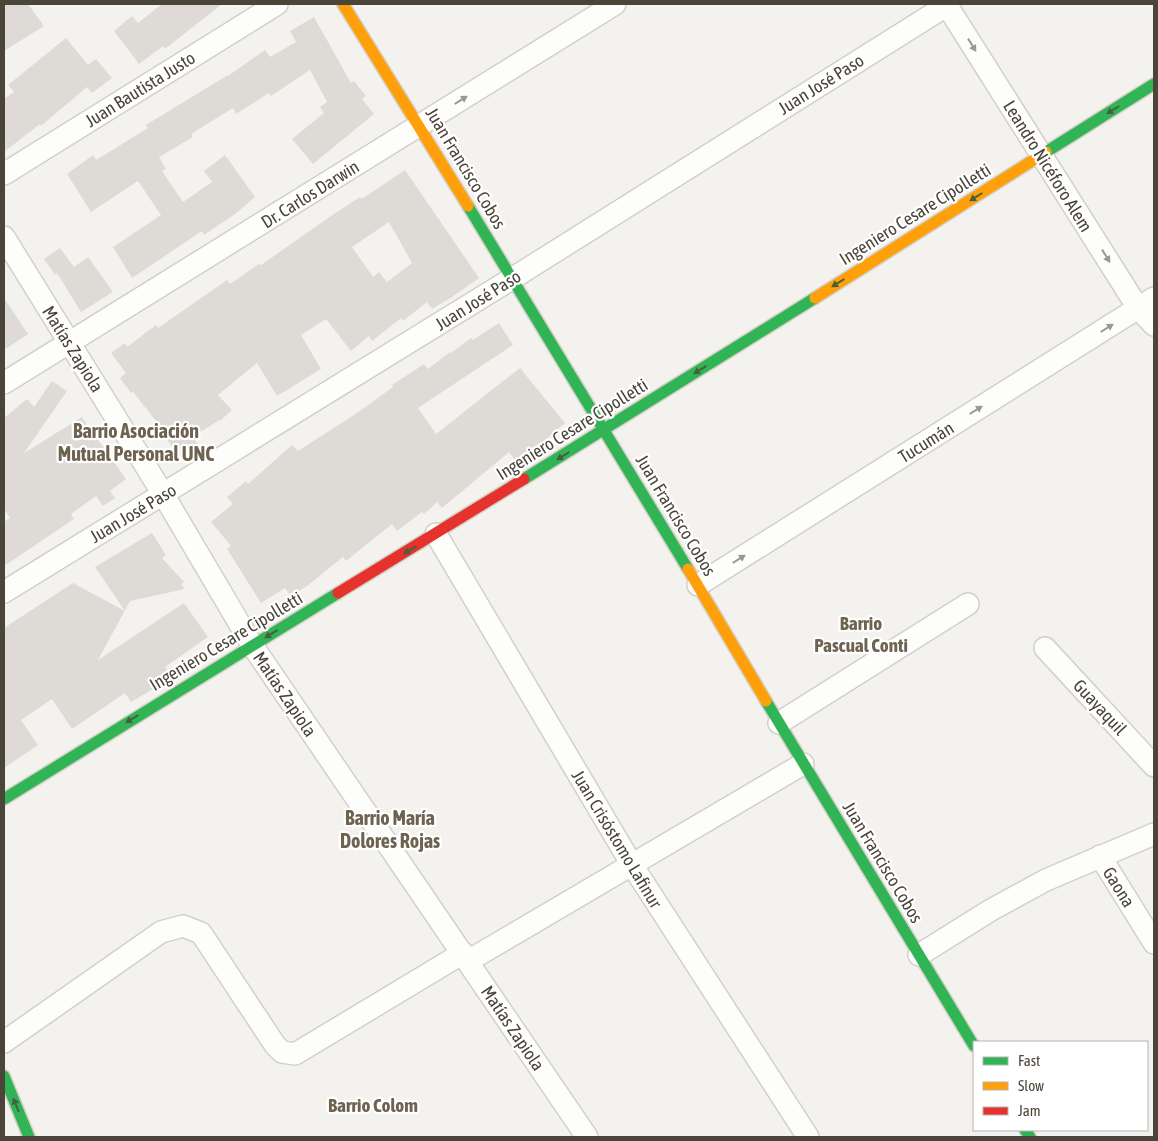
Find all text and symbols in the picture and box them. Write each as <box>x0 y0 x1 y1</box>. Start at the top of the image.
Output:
one-way arrow <box>967 38 977 52</box>
street label: Juan Bautista Justo <box>81 47 199 131</box>
street label: Juan José Paso <box>774 49 868 119</box>
one-way arrow <box>454 95 468 104</box>
street label: Leandro Nicéforo Alem <box>999 96 1097 236</box>
street label: Juan Francisco Cobos <box>422 104 510 232</box>
one-way arrow <box>1106 105 1120 115</box>
street label: Dr. Carlos Darwin <box>257 156 363 232</box>
street label: Ingeniero Cesare Cipolletti <box>835 159 995 269</box>
one-way arrow <box>969 192 982 201</box>
one-way arrow <box>1101 250 1110 263</box>
street label: Juan José Paso <box>431 265 525 335</box>
one-way arrow <box>831 278 845 288</box>
street label: Matías Zapiola <box>38 302 108 396</box>
one-way arrow <box>1100 323 1113 332</box>
one-way arrow <box>694 365 707 374</box>
street label: Ingeniero Cesare Cipolletti <box>492 374 652 484</box>
one-way arrow <box>970 405 983 415</box>
street label: Tucumán <box>895 417 957 467</box>
district label: Barrio Asociación Mutual Personal UNC <box>58 419 214 465</box>
one-way arrow <box>556 451 569 460</box>
street label: Juan Francisco Cobos <box>632 451 720 579</box>
street label: Juan José Paso <box>86 479 180 547</box>
one-way arrow <box>403 546 416 555</box>
one-way arrow <box>733 555 746 564</box>
street label: Ingeniero Cesare Cipolletti <box>146 587 306 695</box>
district label: Barrio Pascual Conti <box>814 612 908 656</box>
one-way arrow <box>264 630 277 639</box>
street label: Matías Zapiola <box>249 648 321 740</box>
street label: Guayaquil <box>1069 675 1131 739</box>
one-way arrow <box>126 715 139 724</box>
street label: Juan Crisóstomo Lafinur <box>568 766 667 912</box>
street label: Juan Francisco Cobos <box>839 798 927 926</box>
district label: Barrio María Dolores Rojas <box>340 806 440 852</box>
street label: Gaona <box>1099 863 1139 911</box>
street label: Matías Zapiola <box>477 982 549 1074</box>
legend <box>973 1041 1148 1131</box>
text: Fast <box>1018 1052 1040 1069</box>
text: Slow <box>1018 1077 1044 1094</box>
district label: Barrio Colom <box>328 1094 418 1116</box>
one-way arrow <box>12 1098 19 1113</box>
text: Jam <box>1018 1102 1041 1119</box>

